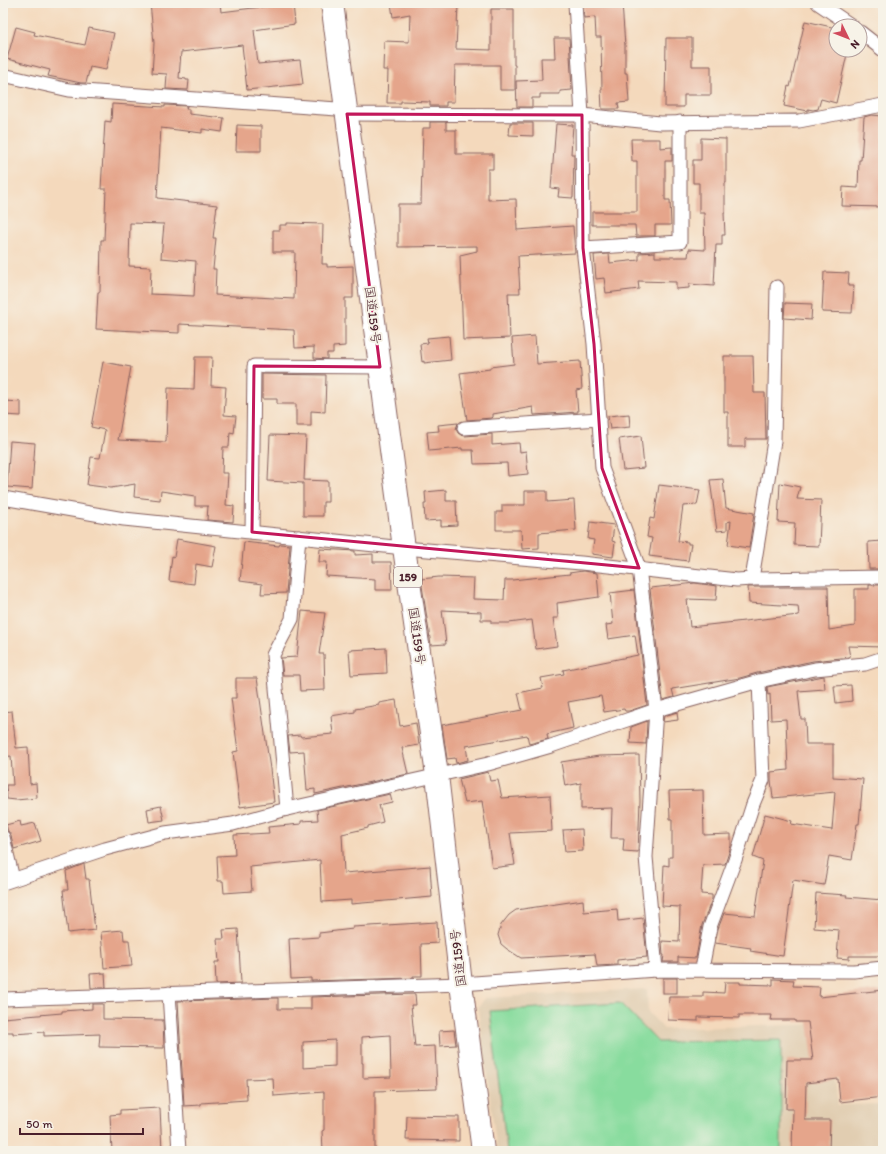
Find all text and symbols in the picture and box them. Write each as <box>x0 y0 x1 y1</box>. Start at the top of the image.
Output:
north arrow <box>828 18 868 58</box>
text: N <box>848 37 862 52</box>
street label: 国道159号 <box>362 285 384 345</box>
road number: 159 <box>394 567 422 587</box>
street label: 国道159号 <box>405 606 429 666</box>
street label: 国道159号 <box>447 928 469 988</box>
scale bar <box>20 1110 143 1136</box>
text: 50 m <box>26 1117 52 1131</box>

